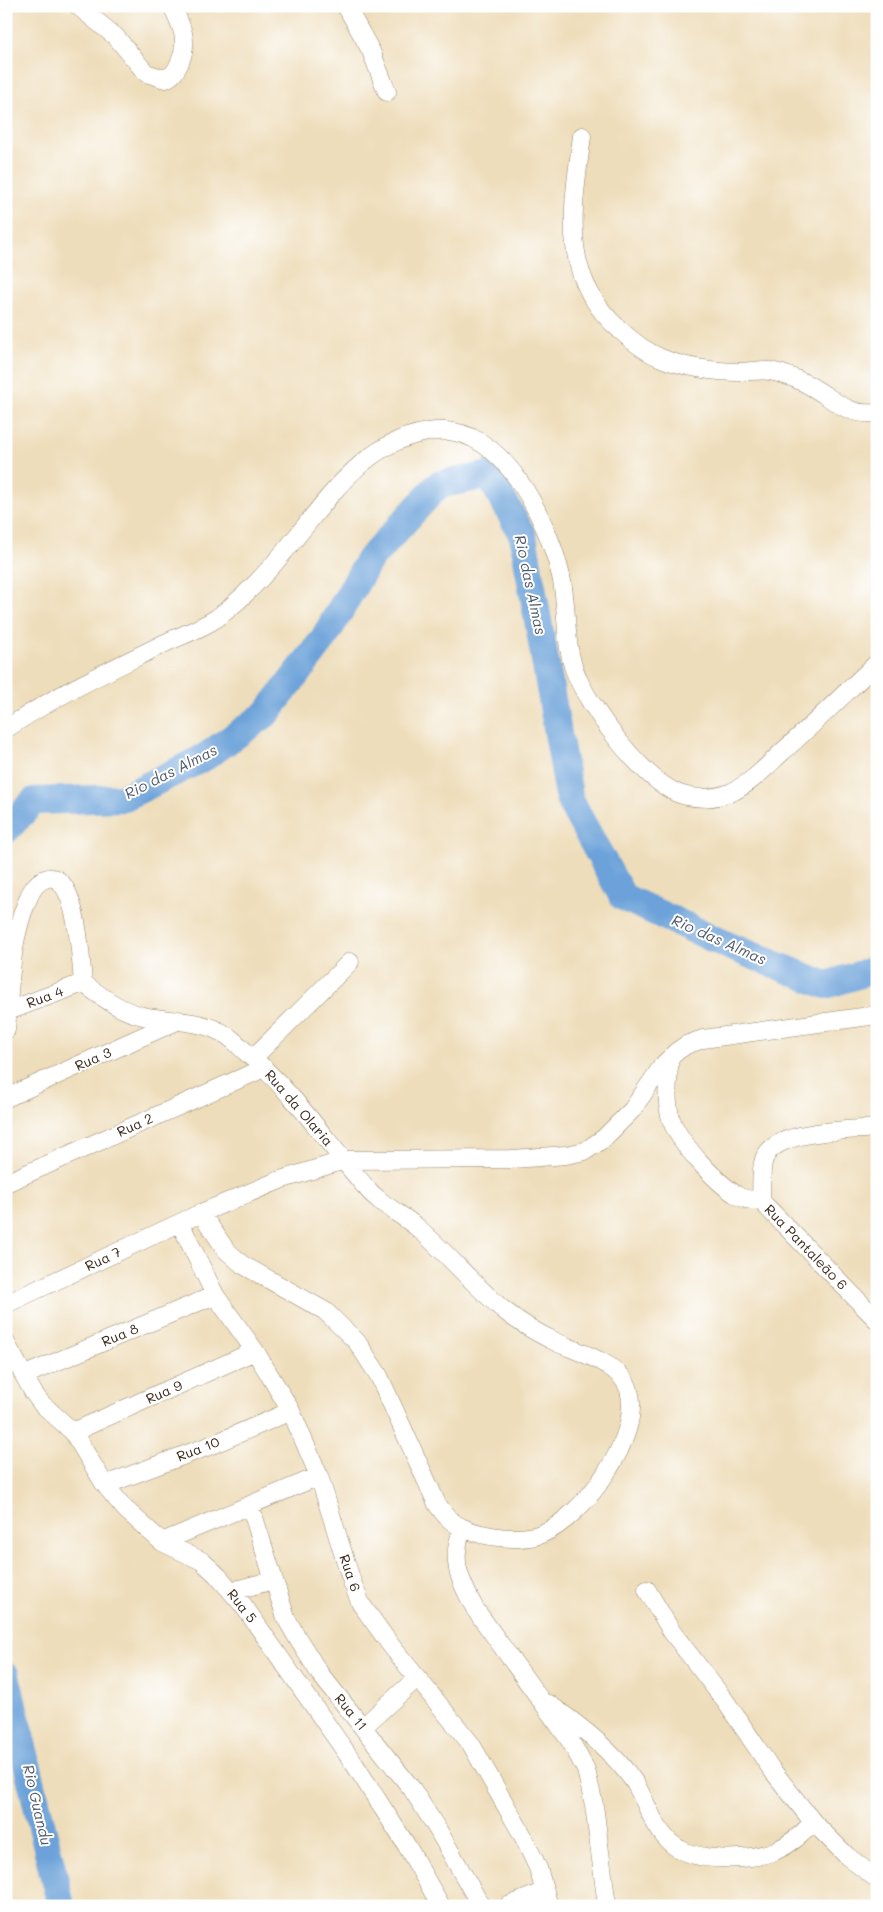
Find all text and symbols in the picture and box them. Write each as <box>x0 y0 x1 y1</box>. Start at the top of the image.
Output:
water label: Rio das Almas <box>511 533 551 637</box>
water label: Rio das Almas <box>121 739 220 803</box>
water label: Rio das Almas <box>669 909 770 969</box>
street label: Rua 4 <box>24 981 67 1012</box>
street label: Rua 3 <box>72 1042 114 1075</box>
street label: Rua da Olaria <box>261 1065 338 1150</box>
street label: Rua 2 <box>114 1108 156 1141</box>
street label: Rua Pantaleão 6 <box>761 1200 852 1293</box>
street label: Rua 7 <box>82 1242 124 1275</box>
street label: Rua 8 <box>98 1318 141 1351</box>
street label: Rua 9 <box>143 1375 185 1408</box>
street label: Rua 10 <box>174 1432 222 1465</box>
street label: Rua 6 <box>335 1552 366 1594</box>
street label: Rua 5 <box>223 1585 262 1627</box>
street label: Rua 11 <box>331 1689 372 1734</box>
water label: Rio Guandu <box>19 1762 57 1847</box>

